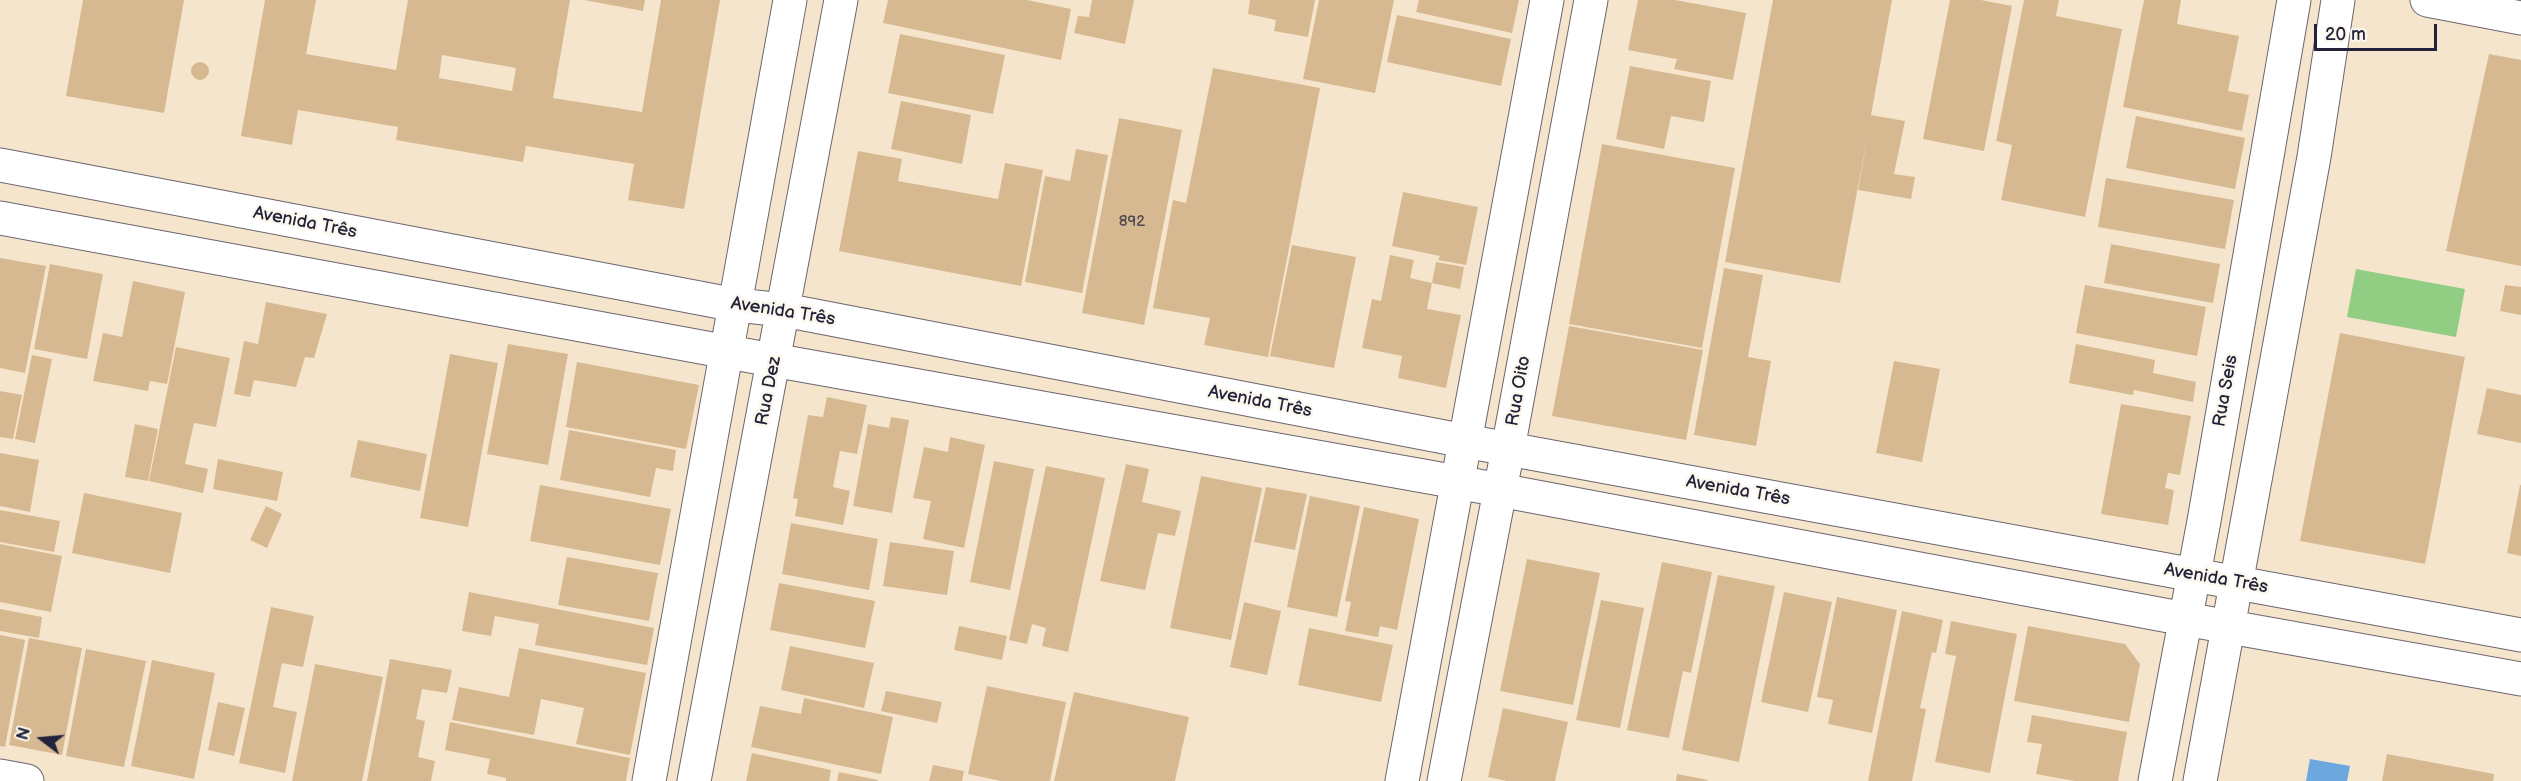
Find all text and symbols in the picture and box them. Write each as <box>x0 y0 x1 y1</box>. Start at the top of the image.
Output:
scale bar <box>2317 12 2440 50</box>
text: 20 m <box>2325 24 2366 45</box>
street label: Avenida Três <box>251 202 359 244</box>
house number: 892 <box>1119 213 1145 231</box>
street label: Avenida Três <box>729 293 837 331</box>
street label: Rua Seis <box>2209 353 2243 429</box>
street label: Rua Oito <box>1502 354 1536 428</box>
street label: Rua Dez <box>752 355 786 427</box>
street label: Avenida Três <box>1206 381 1314 423</box>
street label: Avenida Três <box>1684 471 1792 511</box>
street label: Avenida Três <box>2162 559 2270 599</box>
north arrow <box>12 709 72 769</box>
text: N <box>13 725 35 742</box>

